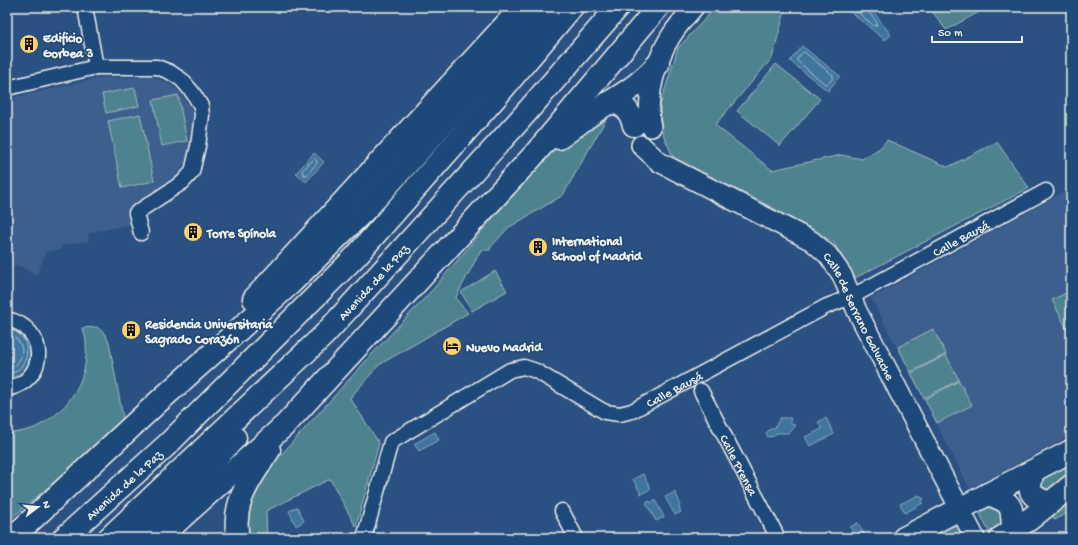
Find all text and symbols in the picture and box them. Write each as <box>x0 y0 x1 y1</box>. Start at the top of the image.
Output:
scale bar <box>932 18 1022 44</box>
text: 50 m <box>938 27 963 41</box>
place label: Edificio Gorbea 3 <box>43 31 93 62</box>
building icon: Edificio Gorbea 3 <box>18 33 40 55</box>
street label: Calle Bausá <box>931 218 993 261</box>
building icon: Torre Spínola <box>182 221 204 243</box>
place label: Torre Spínola <box>206 227 277 243</box>
place label: International School of Madrid <box>552 235 643 265</box>
building icon: International School of Madrid <box>527 236 549 258</box>
street label: Avenida de la Paz <box>336 241 414 324</box>
street label: Calle de Serrano Galvache <box>819 250 897 384</box>
place label: Residencia Universitaria Sagrado Corazón <box>144 318 273 348</box>
building icon: Residencia Universitaria Sagrado Corazón <box>120 319 142 341</box>
hotel icon: Nuevo Madrid <box>441 335 463 357</box>
place label: Nuevo Madrid <box>466 341 543 356</box>
street label: Calle Bausá <box>644 369 706 412</box>
street label: Calle Prensa <box>715 433 760 499</box>
street label: Avenida de la Paz <box>84 447 167 525</box>
north arrow <box>18 487 58 527</box>
text: N <box>39 500 52 510</box>

